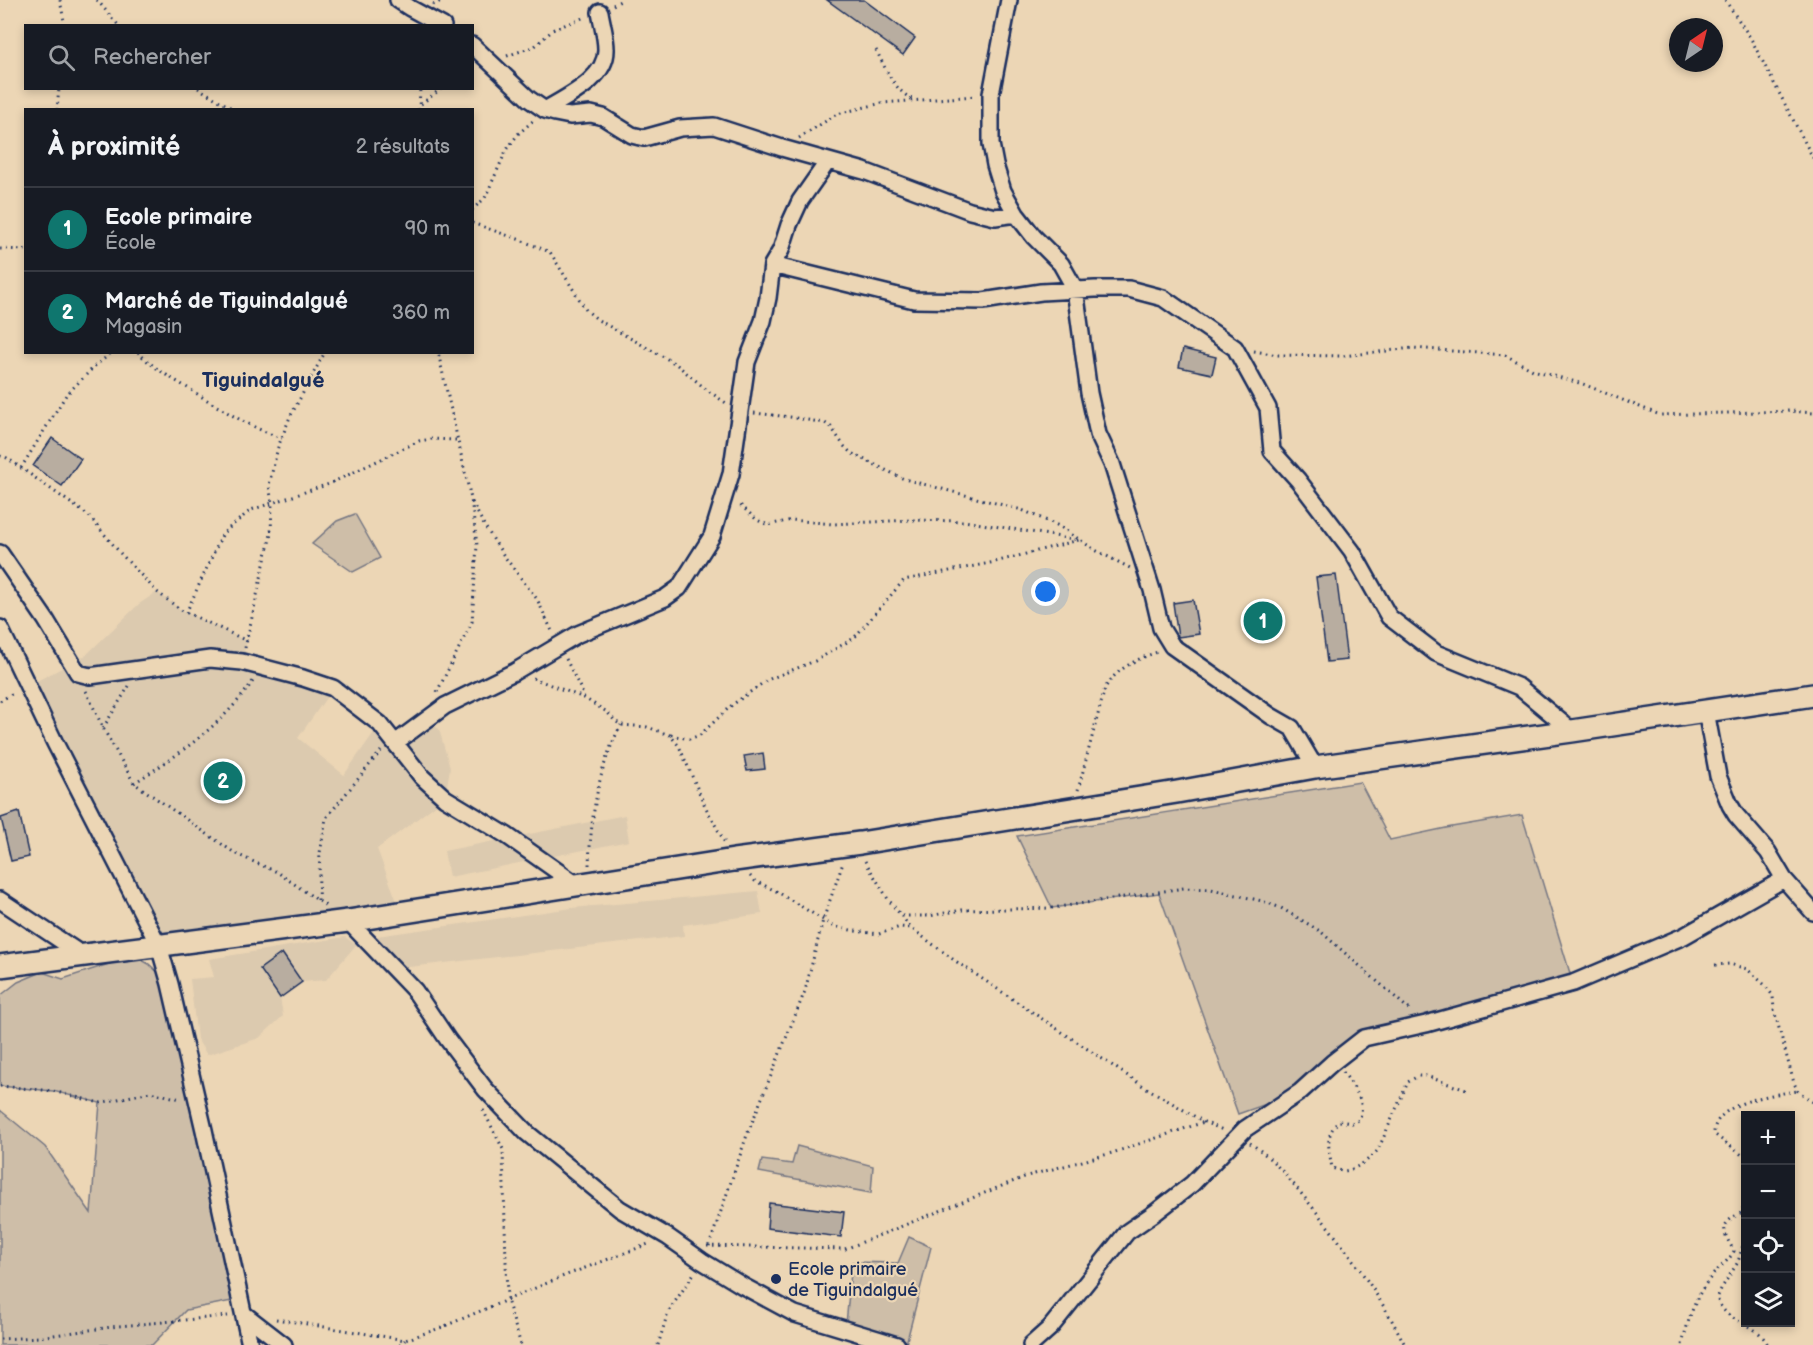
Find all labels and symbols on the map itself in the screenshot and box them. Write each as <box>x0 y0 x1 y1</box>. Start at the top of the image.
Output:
north arrow <box>1669 18 1723 72</box>
district label: Tiguindalgué <box>202 368 325 393</box>
your location <box>1031 577 1060 606</box>
pin: 1 <box>1244 598 1282 644</box>
pin: 2 <box>204 758 242 804</box>
place label: Ecole primaire de Tiguindalgué <box>788 1259 918 1301</box>
marker: Ecole primaire de Tiguindalgué <box>769 1272 783 1286</box>

